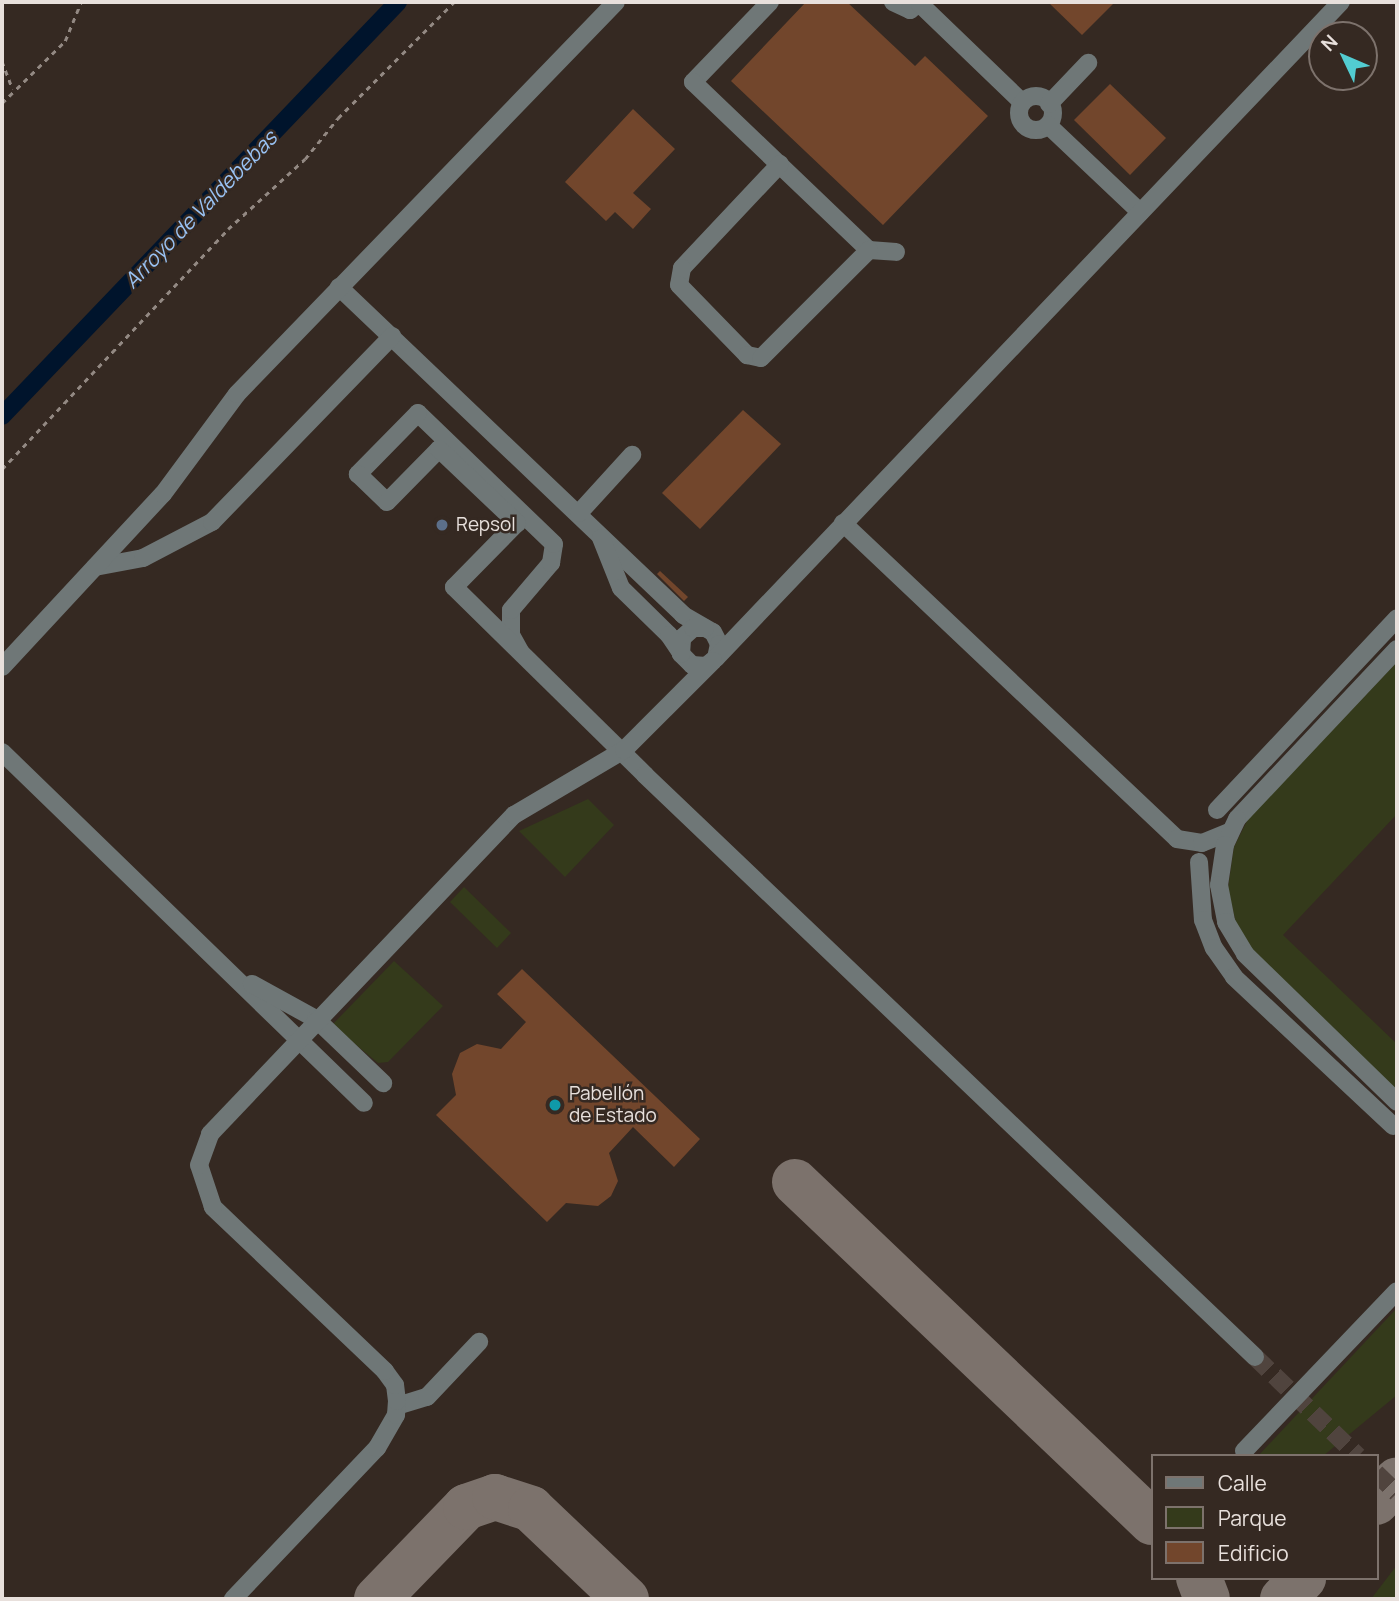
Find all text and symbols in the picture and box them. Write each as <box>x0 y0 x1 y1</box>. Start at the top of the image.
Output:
north arrow <box>1308 21 1378 91</box>
text: N <box>1315 29 1343 57</box>
water label: Arroyo de Valdebebas <box>118 125 282 293</box>
place label: Repsol <box>456 514 516 536</box>
marker: Repsol <box>434 517 450 533</box>
place label: Pabellón de Estado <box>569 1083 657 1127</box>
marker: Pabellón de Estado <box>547 1097 563 1113</box>
legend <box>1150 1454 1378 1580</box>
text: Calle <box>1218 1469 1267 1497</box>
text: Parque <box>1218 1504 1287 1532</box>
text: Edificio <box>1218 1539 1289 1567</box>

